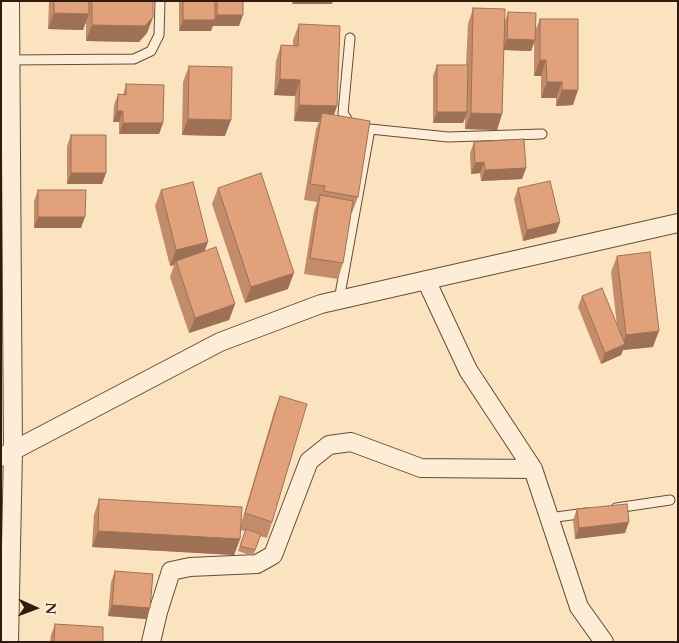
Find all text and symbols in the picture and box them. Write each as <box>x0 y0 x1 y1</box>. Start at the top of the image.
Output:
north arrow <box>10 583 60 633</box>
text: N <box>41 602 60 615</box>

